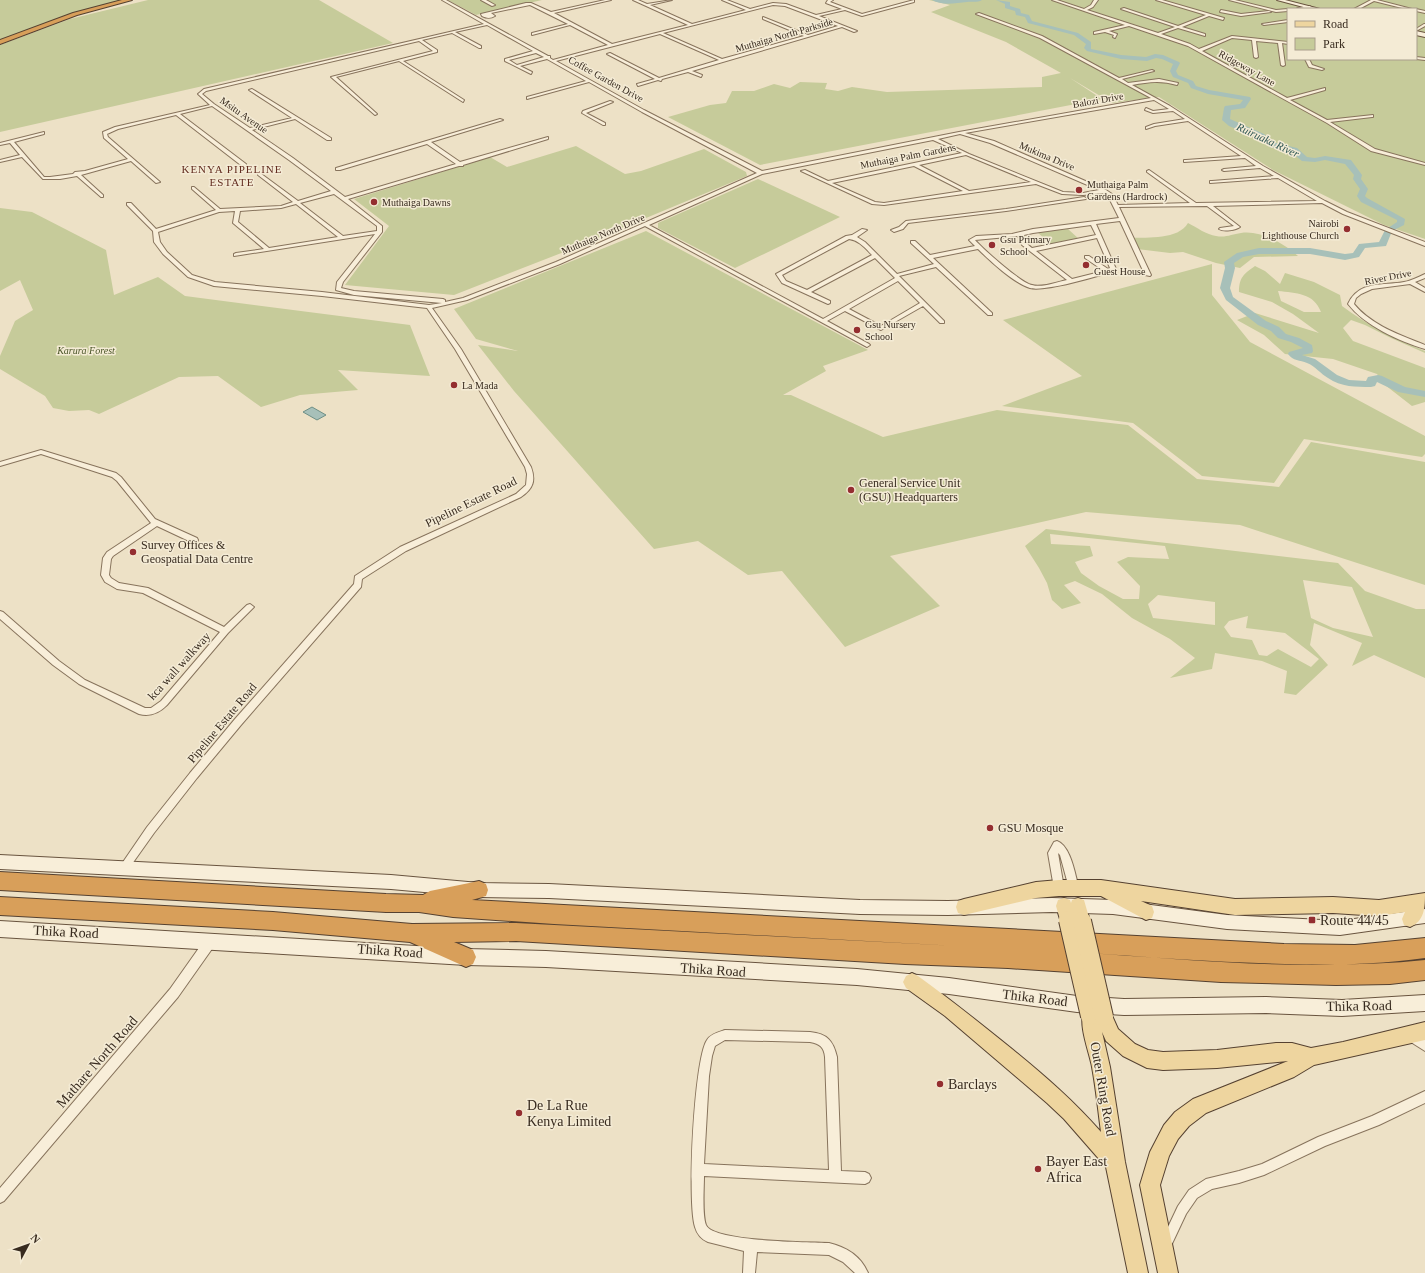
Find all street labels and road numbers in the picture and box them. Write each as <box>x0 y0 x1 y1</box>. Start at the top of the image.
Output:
street label: Muthaiga North Parkside <box>734 16 835 54</box>
street label: Ridgeway Lane <box>1217 48 1278 88</box>
street label: Coffee Garden Drive <box>566 54 646 104</box>
street label: Balozi Drive <box>1072 90 1125 110</box>
street label: Msitu Avenue <box>218 95 270 136</box>
street label: Mukima Drive <box>1018 139 1077 173</box>
street label: Muthaiga Palm Gardens <box>859 141 957 171</box>
street label: Muthaiga North Drive <box>560 211 647 257</box>
street label: River Drive <box>1364 267 1413 287</box>
street label: Pipeline Estate Road <box>423 474 519 530</box>
street label: kca wall walkway <box>145 629 213 703</box>
street label: Pipeline Estate Road <box>185 680 259 766</box>
street label: Thika Road <box>33 923 99 941</box>
street label: Thika Road <box>357 941 423 961</box>
street label: Thika Road <box>680 960 746 980</box>
street label: Thika Road <box>1001 987 1069 1009</box>
street label: Thika Road <box>1326 998 1392 1014</box>
street label: Mathare North Road <box>53 1013 141 1111</box>
street label: Outer Ring Road <box>1087 1041 1119 1137</box>

